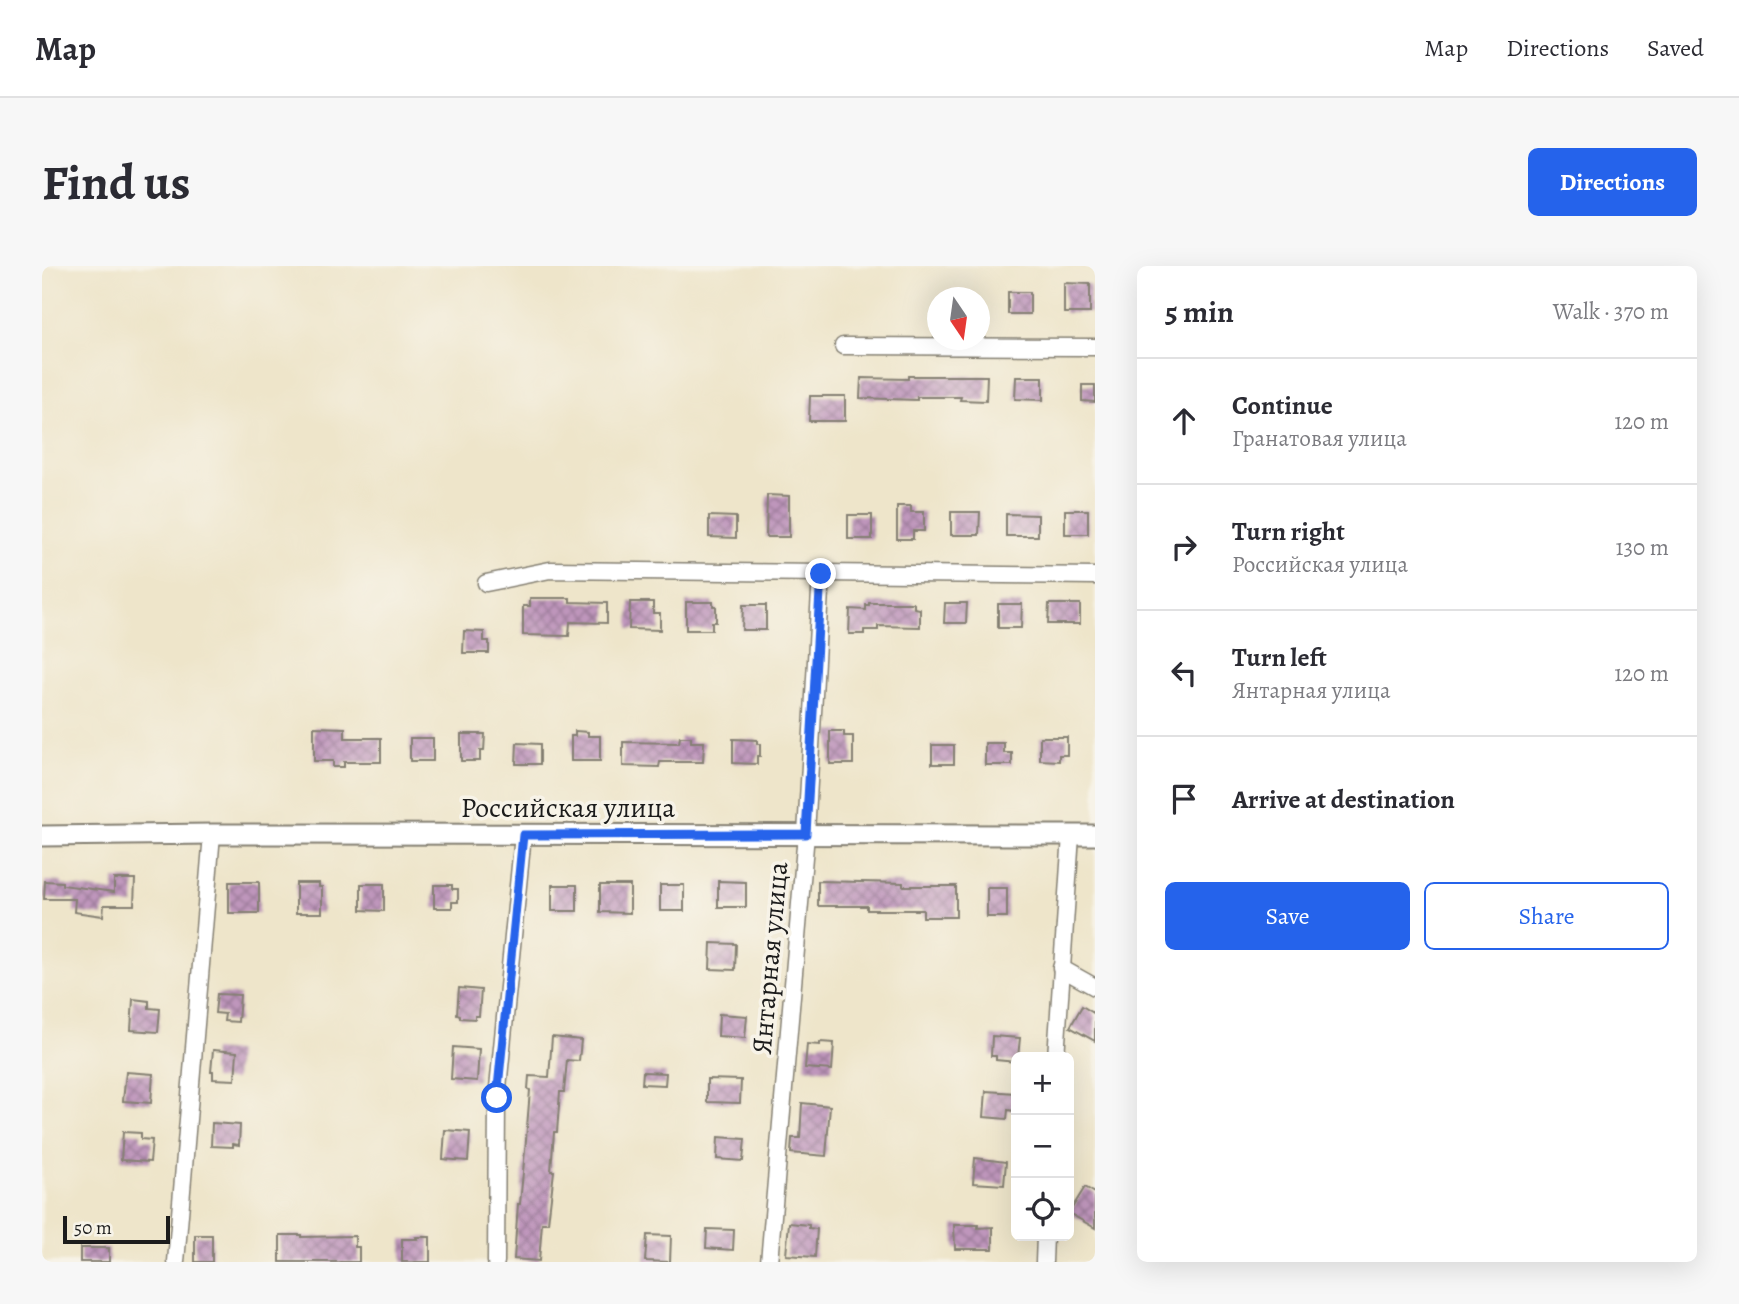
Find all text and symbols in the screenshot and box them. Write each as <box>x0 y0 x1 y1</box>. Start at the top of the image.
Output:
text: Map <box>35 26 96 71</box>
text: Map <box>1424 32 1468 64</box>
text: Directions <box>1506 32 1609 64</box>
text: Saved <box>1647 32 1704 64</box>
button: Directions <box>1528 148 1697 216</box>
text: Find us <box>42 149 190 216</box>
north arrow <box>927 287 990 350</box>
text: 5 min <box>1165 292 1234 332</box>
text: Walk · 370 m <box>1553 296 1669 327</box>
text: Continue <box>1232 388 1333 423</box>
icon: ahead <box>1165 402 1203 440</box>
text: 120 m <box>1614 406 1669 437</box>
text: Гранатовая улица <box>1232 423 1407 454</box>
text: Turn right <box>1232 514 1345 549</box>
icon: right <box>1165 528 1203 566</box>
text: 130 m <box>1616 532 1669 563</box>
text: Российская улица <box>1232 549 1408 580</box>
route end <box>805 558 836 589</box>
text: Turn left <box>1232 640 1327 675</box>
icon: left <box>1165 654 1203 692</box>
text: 120 m <box>1614 658 1669 689</box>
text: Янтарная улица <box>1232 675 1391 706</box>
icon: arrive <box>1165 780 1203 818</box>
text: Arrive at destination <box>1232 782 1455 817</box>
street label: Российская улица <box>461 789 675 827</box>
street label: Янтарная улица <box>743 860 797 1056</box>
button: Save <box>1165 882 1410 950</box>
button: Share <box>1424 882 1669 950</box>
map controls <box>1011 1052 1074 1241</box>
button: + <box>1011 1052 1074 1115</box>
route start <box>481 1082 512 1113</box>
button: − <box>1011 1115 1074 1178</box>
button: locate <box>1011 1178 1074 1241</box>
scale bar <box>63 1213 170 1245</box>
text: 50 m <box>74 1215 112 1241</box>

